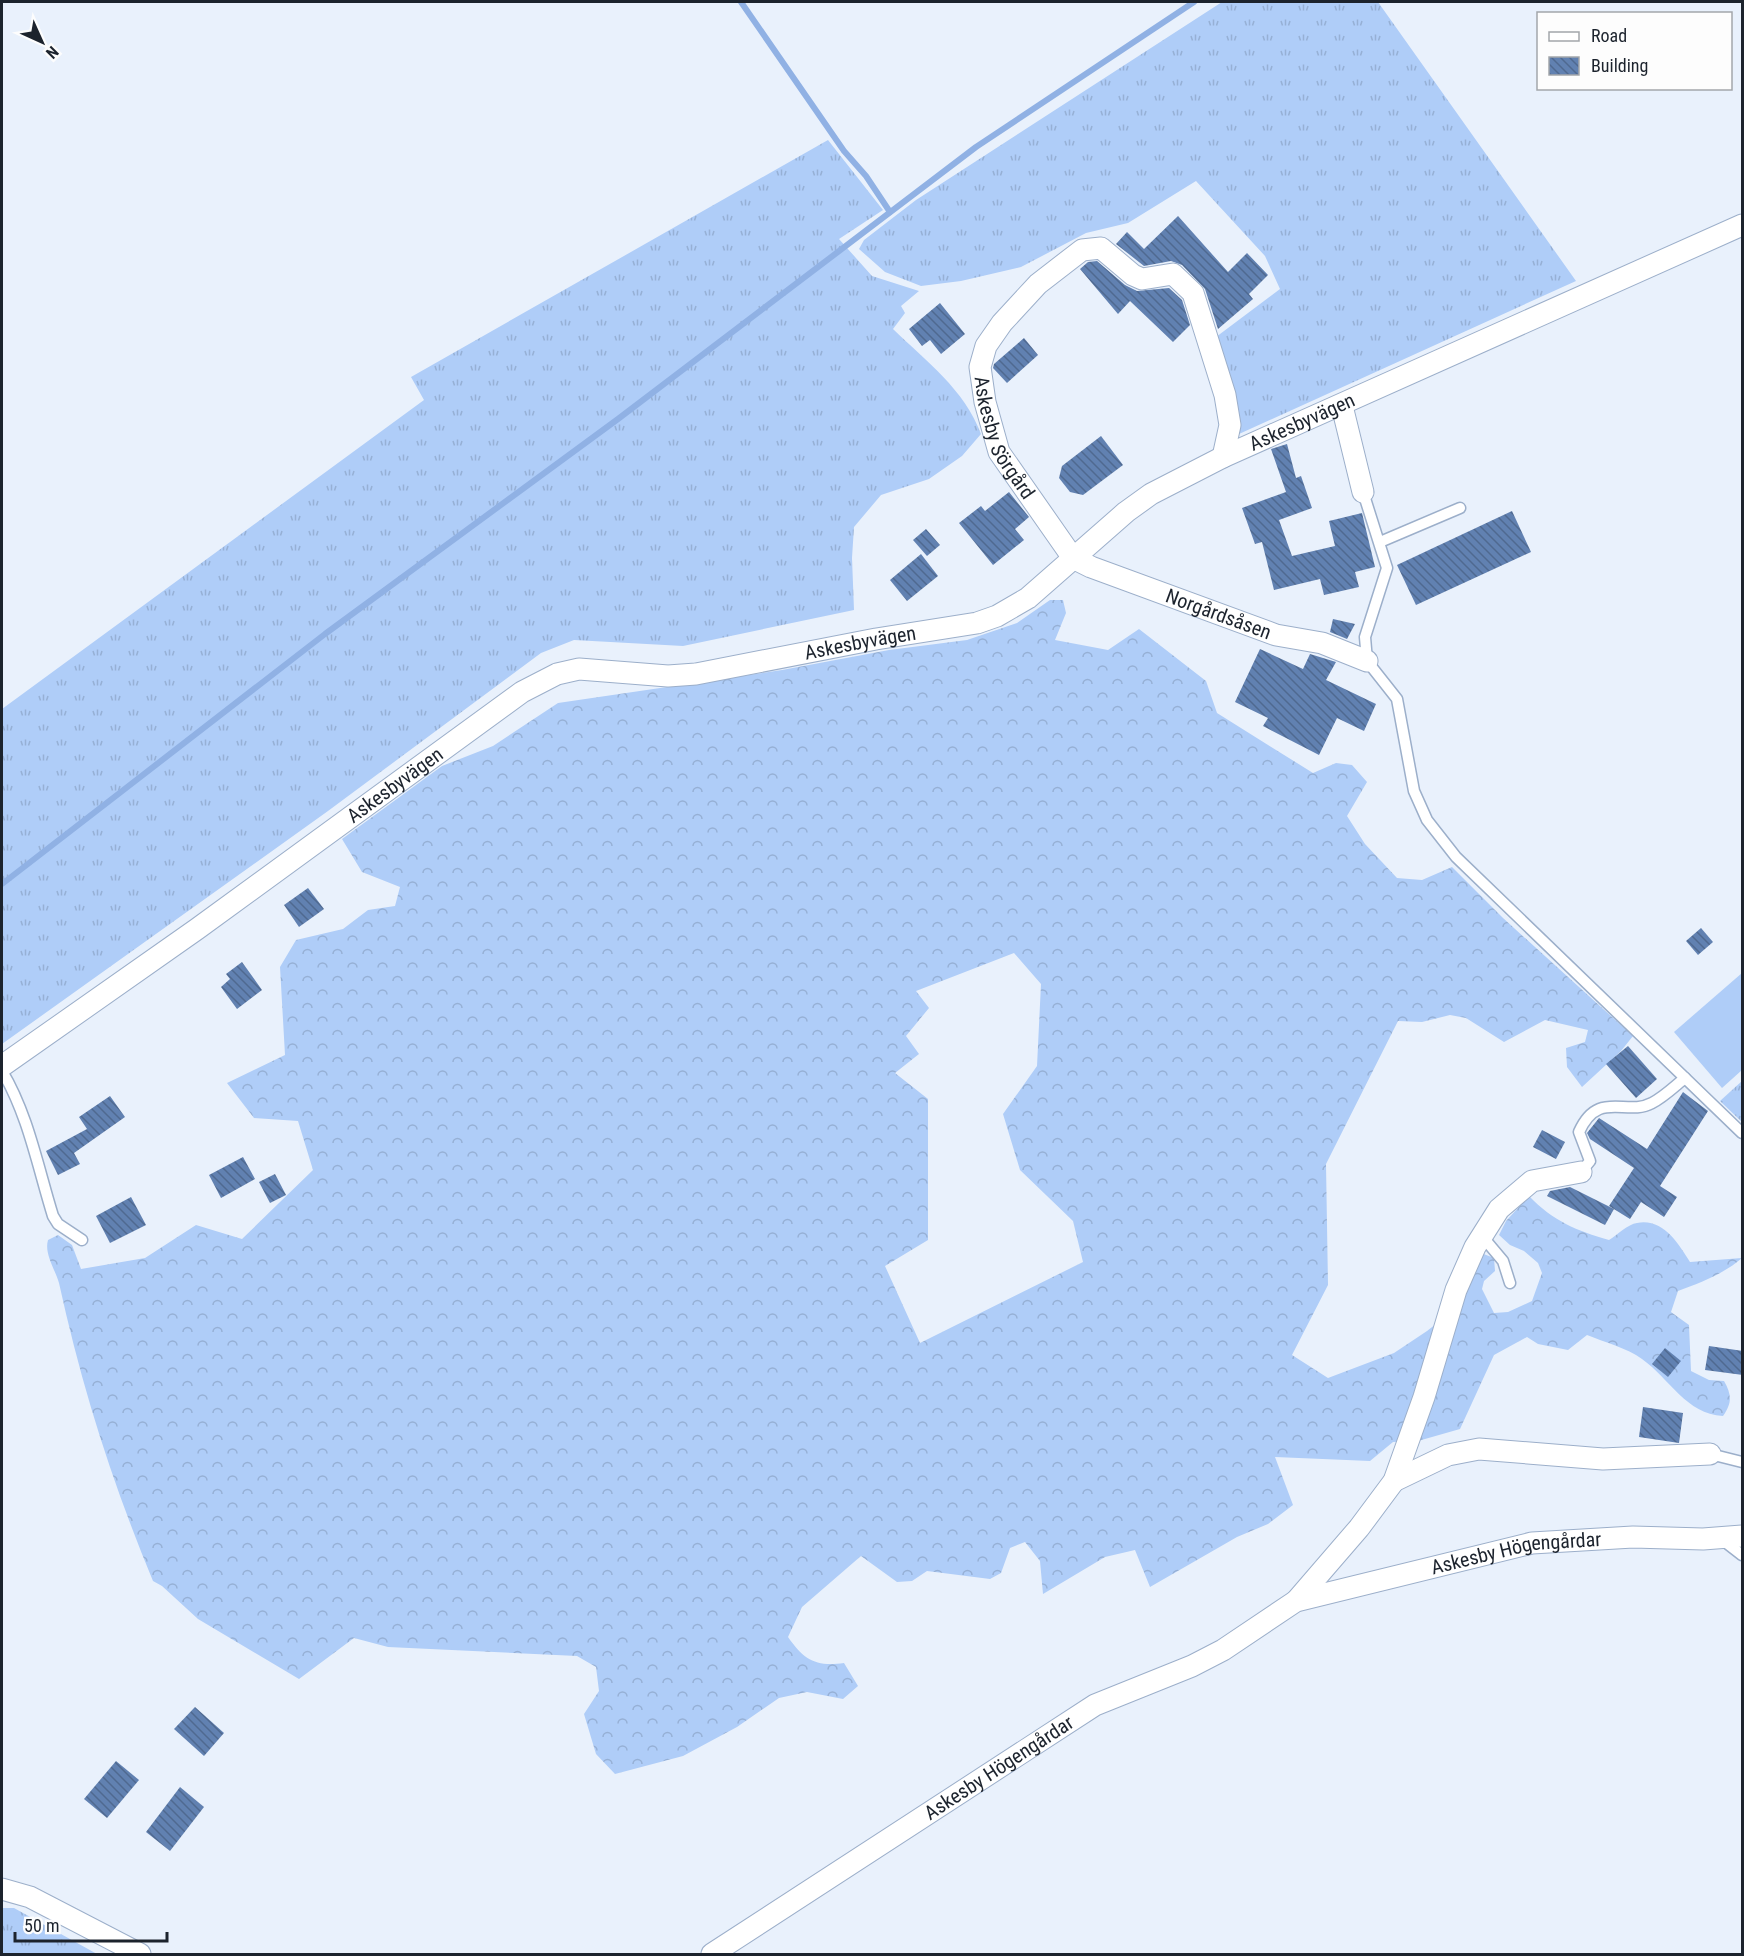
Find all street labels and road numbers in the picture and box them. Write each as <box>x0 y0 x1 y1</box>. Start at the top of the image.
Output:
street label: Askesby Sörgård <box>969 375 1040 504</box>
street label: Askesbyvägen <box>1245 388 1358 456</box>
street label: Norgårdsåsen <box>1163 584 1275 644</box>
street label: Askesbyvägen <box>802 621 918 665</box>
street label: Askesbyvägen <box>342 742 447 828</box>
street label: Askesby Högengårdar <box>1428 1527 1602 1579</box>
street label: Askesby Högengårdar <box>920 1710 1078 1825</box>

